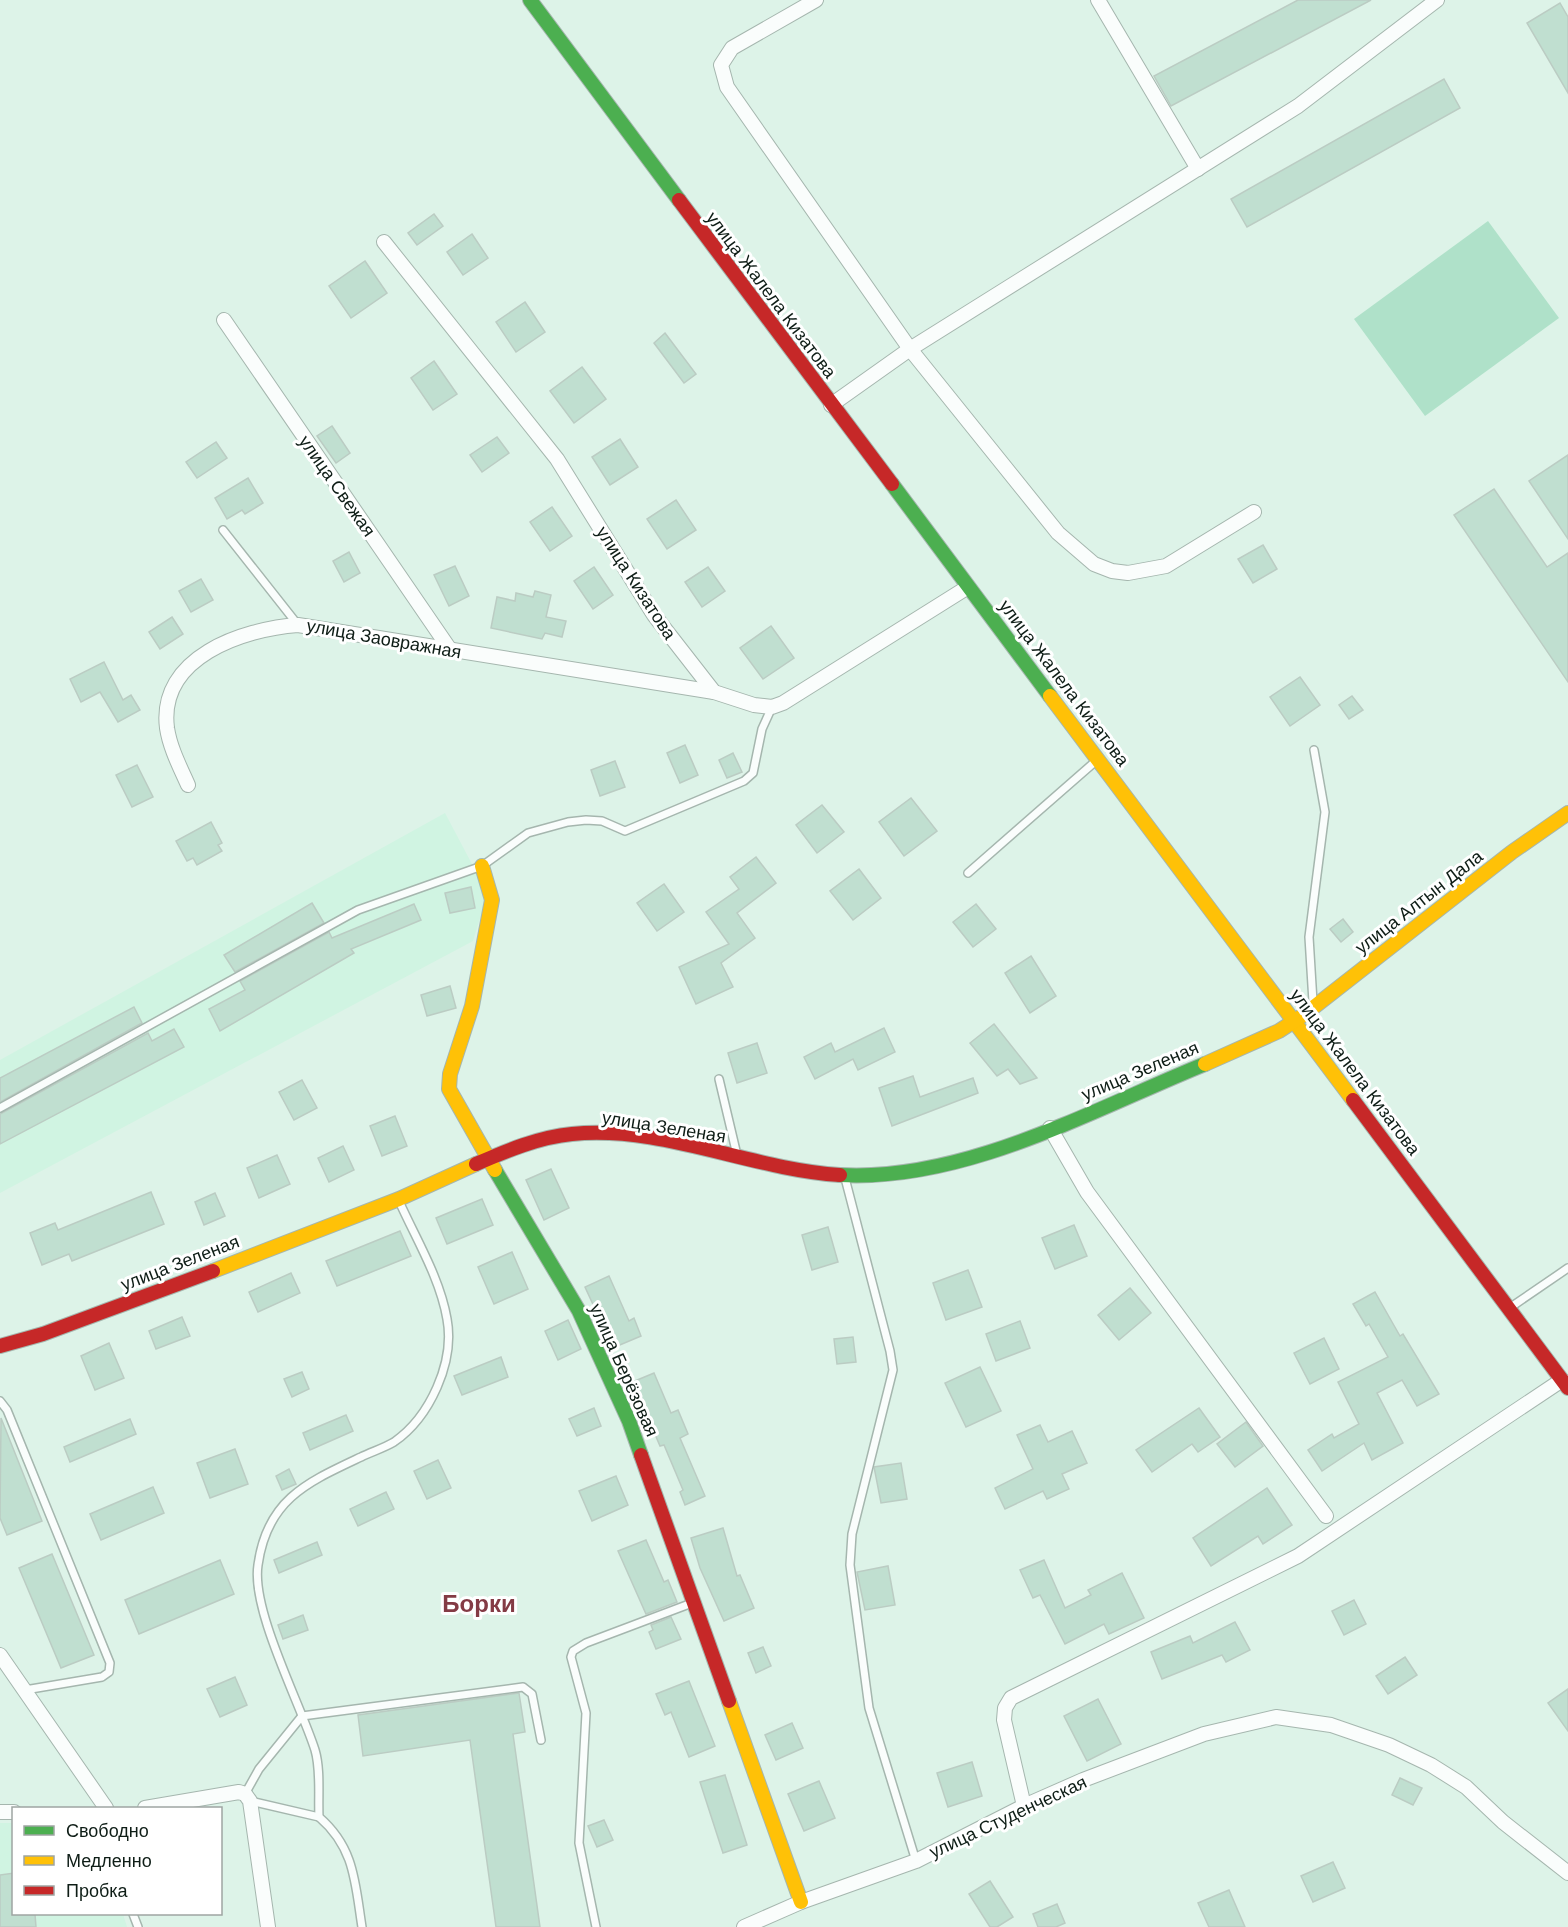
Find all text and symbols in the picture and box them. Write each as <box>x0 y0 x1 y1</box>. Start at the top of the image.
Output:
street label: улица Жалела Кизатова <box>702 208 841 383</box>
street label: улица Свежая <box>295 432 379 540</box>
street label: улица Кизатова <box>592 523 680 644</box>
street label: улица Жалела Кизатова <box>995 596 1134 771</box>
street label: улица Заовражная <box>305 616 463 662</box>
street label: улица Алтын Дала <box>1351 846 1487 958</box>
street label: улица Жалела Кизатова <box>1286 985 1425 1160</box>
street label: улица Зеленая <box>1079 1037 1201 1105</box>
street label: улица Зеленая <box>601 1107 727 1147</box>
street label: улица Зеленая <box>118 1231 242 1295</box>
street label: улица Берёзовая <box>586 1300 662 1440</box>
district label: Борки <box>442 1590 516 1617</box>
street label: улица Студенческая <box>926 1772 1090 1862</box>
legend <box>12 1807 222 1915</box>
text: Свободно <box>66 1821 149 1841</box>
text: Медленно <box>66 1851 152 1871</box>
text: Пробка <box>66 1881 129 1901</box>

